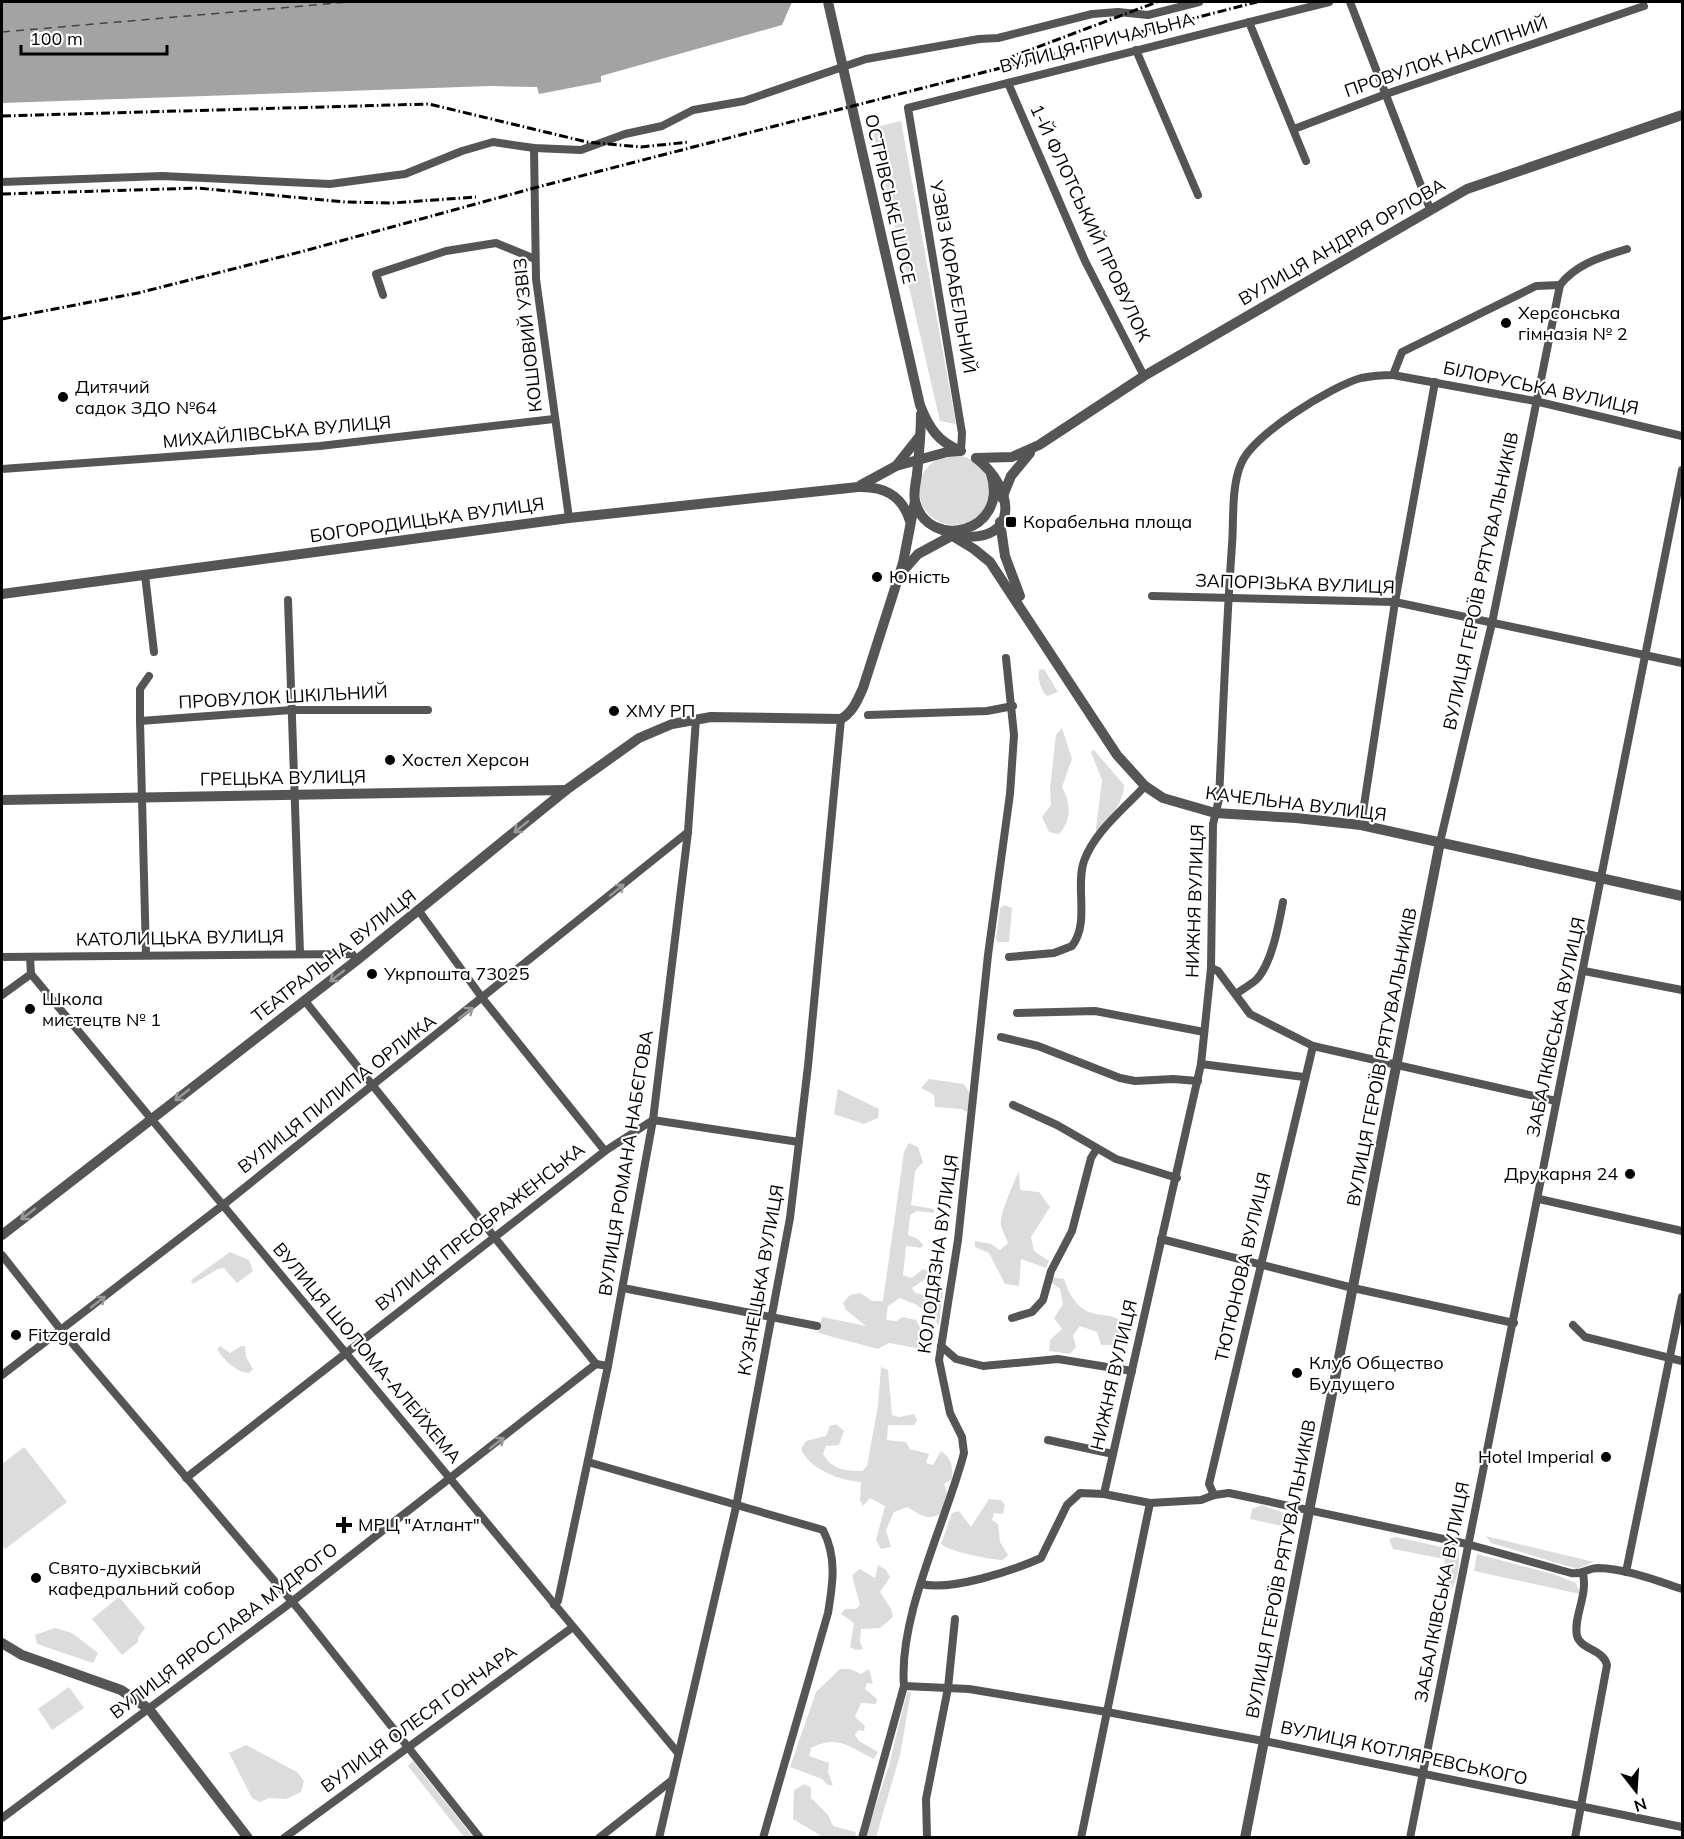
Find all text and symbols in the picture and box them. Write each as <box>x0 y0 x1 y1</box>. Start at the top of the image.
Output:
street label: ВУЛИЦЯ ПРИЧАЛЬНА <box>997 7 1197 78</box>
street label: ПРОВУЛОК НАСИПНИЙ <box>1341 11 1551 102</box>
scale bar <box>21 18 166 56</box>
text: 100 m <box>30 27 83 50</box>
street label: 1-Й ФЛОТСЬКИЙ ПРОВУЛОК <box>1025 100 1156 345</box>
street label: ОСТРІВСЬКЕ ШОСЕ <box>860 112 921 286</box>
street label: ВУЛИЦЯ АНДРІЯ ОРЛОВА <box>1234 173 1449 310</box>
street label: УЗВІЗ КОРАБЕЛЬНИЙ <box>925 178 982 375</box>
street label: КОШОВИЙ УЗВІЗ <box>508 257 547 413</box>
place label: Херсонська гімназія № 2 <box>1518 301 1628 345</box>
marker: Херсонська гімназія № 2 <box>1499 316 1513 330</box>
street label: БІЛОРУСЬКА ВУЛИЦЯ <box>1441 356 1641 419</box>
place label: Дитячий садок ЗДО №64 <box>75 375 217 419</box>
marker: Дитячий садок ЗДО №64 <box>56 390 70 404</box>
street label: МИХАЙЛІВСЬКА ВУЛИЦЯ <box>162 410 392 453</box>
street label: ВУЛИЦЯ ГЕРОЇВ РЯТУВАЛЬНИКІВ <box>1438 430 1523 732</box>
street label: БОГОРОДИЦЬКА ВУЛИЦЯ <box>308 492 546 547</box>
place label: Корабельна площа <box>1023 510 1192 533</box>
marker: Корабельна площа <box>1004 515 1018 529</box>
place label: Юність <box>889 565 950 588</box>
street label: ЗАПОРІЗЬКА ВУЛИЦЯ <box>1195 569 1395 598</box>
marker: Юність <box>870 570 884 584</box>
street label: ПРОВУЛОК ШКІЛЬНИЙ <box>178 680 388 713</box>
place label: ХМУ РП <box>626 699 695 722</box>
marker: ХМУ РП <box>607 704 621 718</box>
place label: Хостел Херсон <box>402 748 529 771</box>
marker: Хостел Херсон <box>383 753 397 767</box>
street label: ГРЕЦЬКА ВУЛИЦЯ <box>200 765 366 790</box>
street label: КАЧЕЛЬНА ВУЛИЦЯ <box>1204 781 1388 826</box>
one-way arrow <box>513 820 529 833</box>
street label: НИЖНЯ ВУЛИЦЯ <box>1180 824 1209 978</box>
one-way arrow <box>609 883 625 896</box>
street label: ТЕАТРАЛЬНА ВУЛИЦЯ <box>247 884 421 1027</box>
street label: ВУЛИЦЯ ГЕРОЇВ РЯТУВАЛЬНИКІВ <box>1341 905 1422 1208</box>
street label: ЗАБАЛКІВСЬКА ВУЛИЦЯ <box>1521 915 1590 1139</box>
street label: КАТОЛИЦЬКА ВУЛИЦЯ <box>76 924 284 951</box>
place label: Укрпошта 73025 <box>383 962 530 985</box>
marker: Укрпошта 73025 <box>365 967 379 981</box>
one-way arrow <box>329 970 345 983</box>
place label: Школа мистецтв № 1 <box>42 987 161 1031</box>
marker: Школа мистецтв № 1 <box>23 1002 37 1016</box>
one-way arrow <box>458 1006 474 1019</box>
street label: ВУЛИЦЯ ПИЛИПА ОРЛИКА <box>233 1009 440 1178</box>
street label: ВУЛИЦЯ РОМАНА НАБЄГОВА <box>593 1028 658 1297</box>
one-way arrow <box>174 1088 190 1101</box>
street label: ВУЛИЦЯ ПРЕОБРАЖЕНСЬКА <box>370 1138 589 1316</box>
street label: КОЛОДЯЗНА ВУЛИЦЯ <box>912 1153 963 1355</box>
place label: Друкарня 24 <box>1504 1162 1618 1185</box>
marker: Друкарня 24 <box>1623 1167 1637 1181</box>
street label: ТЮТЮНОВА ВУЛИЦЯ <box>1210 1170 1276 1364</box>
street label: КУЗНЕЦЬКА ВУЛИЦЯ <box>732 1183 789 1377</box>
one-way arrow <box>20 1208 36 1221</box>
street label: ВУЛИЦЯ ШОЛОМА-АЛЕЙХЕМА <box>268 1238 467 1468</box>
one-way arrow <box>90 1295 106 1308</box>
street label: НИЖНЯ ВУЛИЦЯ <box>1085 1297 1142 1452</box>
place label: Fitzgerald <box>28 1323 111 1346</box>
marker: Fitzgerald <box>9 1328 23 1342</box>
place label: Клуб Общество Будущего <box>1309 1351 1444 1395</box>
marker: Клуб Общество Будущего <box>1290 1366 1304 1380</box>
street label: ВУЛИЦЯ ГЕРОЇВ РЯТУВАЛЬНИКІВ <box>1240 1417 1321 1720</box>
one-way arrow <box>489 1436 505 1449</box>
place label: Hotel Imperial <box>1478 1445 1594 1468</box>
marker: Hotel Imperial <box>1599 1450 1613 1464</box>
street label: ЗАБАЛКІВСЬКА ВУЛИЦЯ <box>1409 1480 1474 1704</box>
place label: МРЦ "Атлант" <box>358 1513 480 1536</box>
marker: МРЦ "Атлант" <box>335 1516 353 1534</box>
street label: ВУЛИЦЯ ЯРОСЛАВА МУДРОГО <box>105 1537 342 1724</box>
place label: Свято-духівський кафедральний собор <box>48 1556 235 1600</box>
marker: Свято-духівський кафедральний собор <box>29 1571 43 1585</box>
street label: ВУЛИЦЯ ОЛЕСЯ ГОНЧАРА <box>316 1640 521 1797</box>
street label: ВУЛИЦЯ КОТЛЯРЕВСЬКОГО <box>1278 1715 1530 1790</box>
north arrow <box>1606 1761 1666 1821</box>
text: N <box>1632 1794 1649 1817</box>

